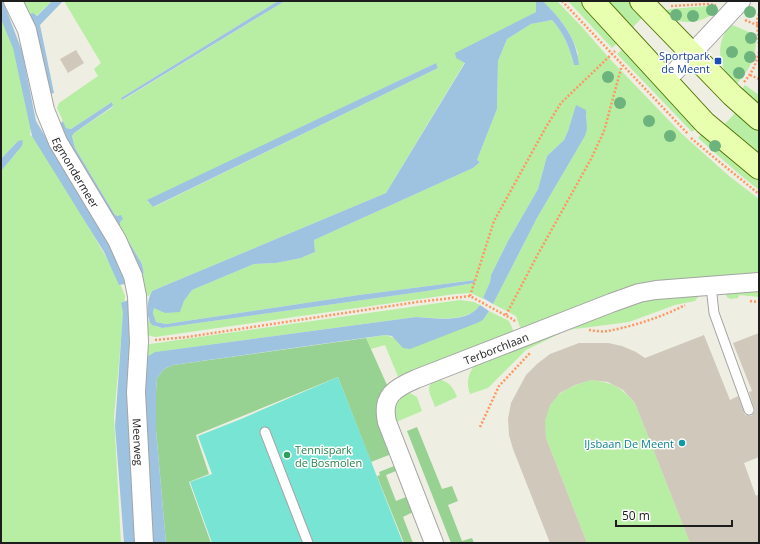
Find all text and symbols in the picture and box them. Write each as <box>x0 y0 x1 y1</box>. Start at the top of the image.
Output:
place label: Sportpark de Meent <box>659 48 710 76</box>
marker: Sportpark de Meent <box>713 56 723 66</box>
street label: Egmondermeer <box>49 135 104 211</box>
street label: Terborchlaan <box>461 328 531 367</box>
street label: Meerweg <box>130 418 147 466</box>
place label: IJsbaan De Meent <box>584 436 674 451</box>
marker: IJsbaan De Meent <box>677 438 687 448</box>
place label: Tennispark de Bosmolen <box>295 442 362 470</box>
marker: Tennispark de Bosmolen <box>282 450 292 460</box>
scale bar <box>616 502 732 528</box>
text: 50 m <box>622 507 650 524</box>

